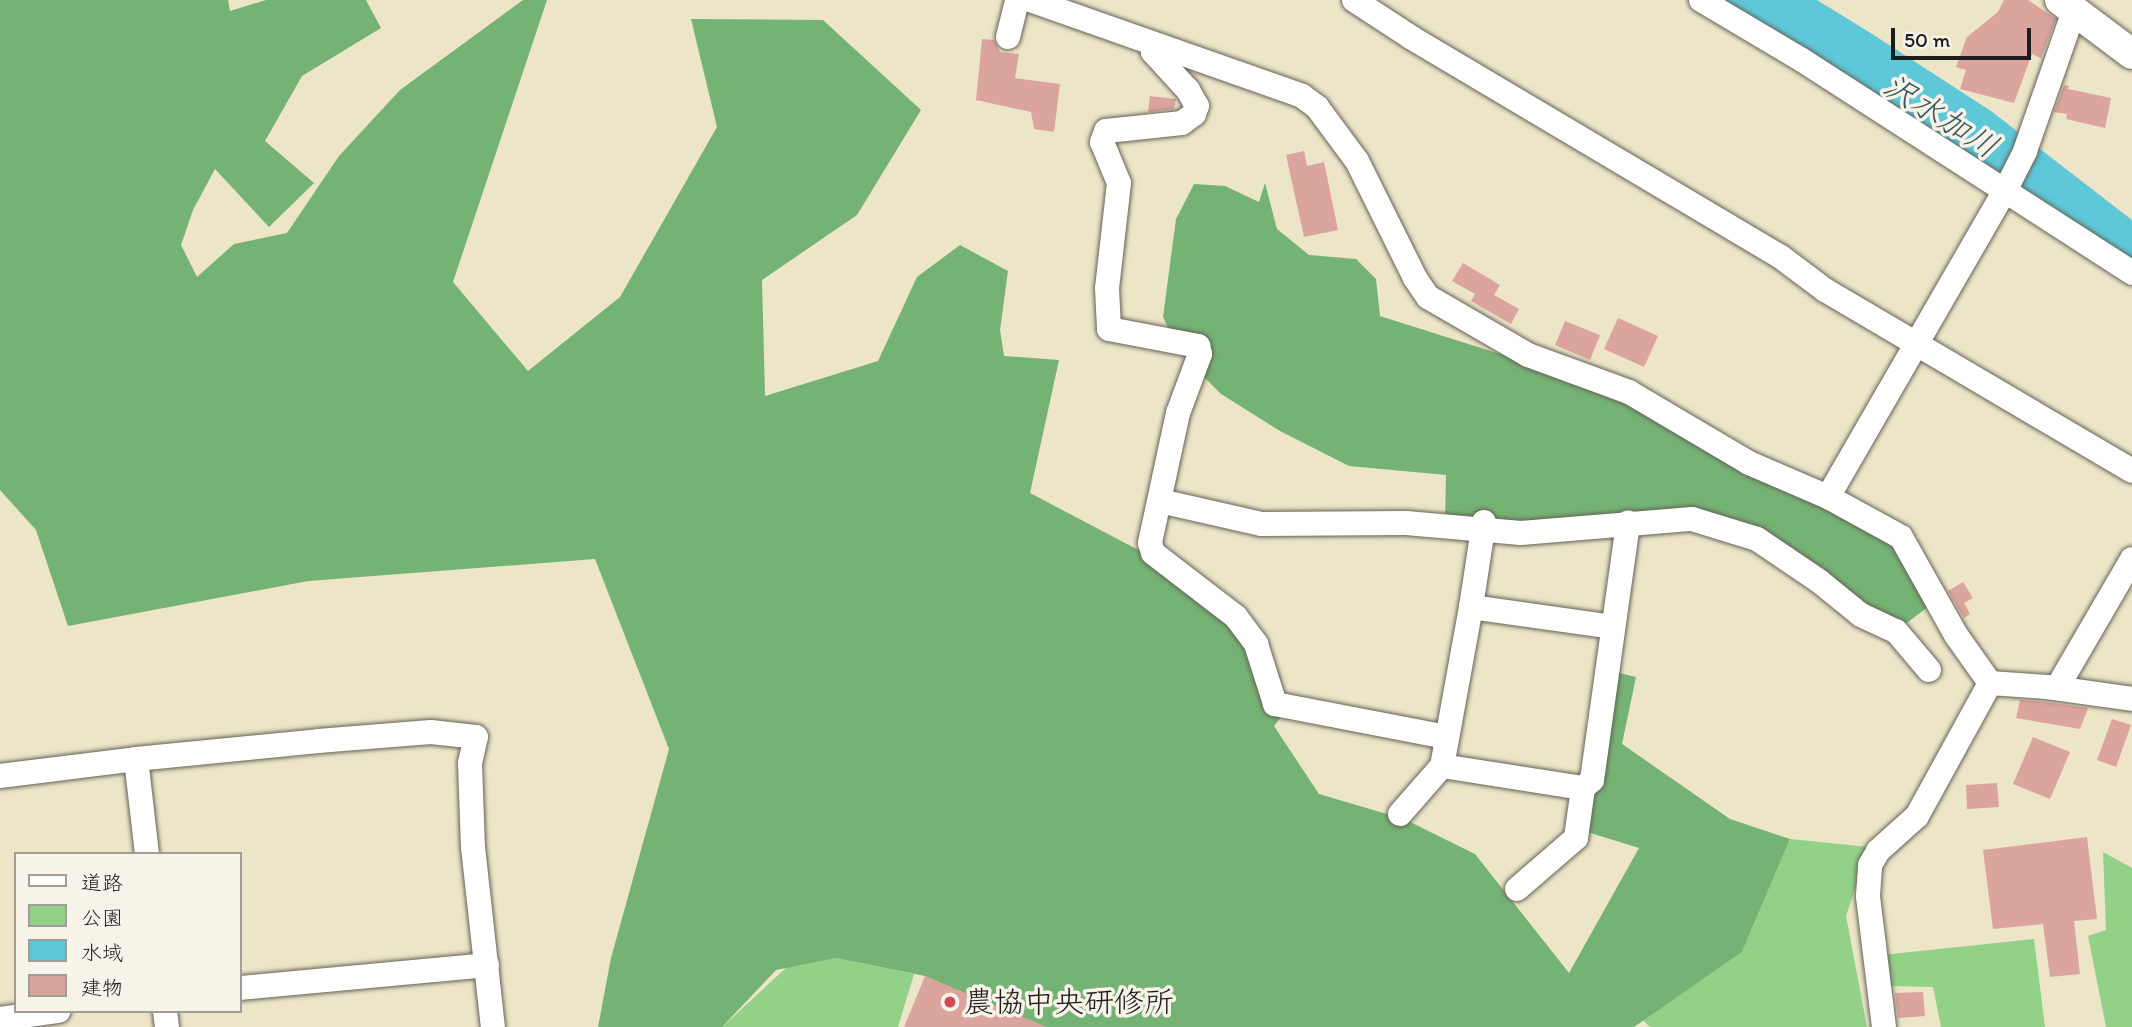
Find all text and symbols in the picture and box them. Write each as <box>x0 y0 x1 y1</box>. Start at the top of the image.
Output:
scale bar <box>1894 14 2034 58</box>
text: 50 m <box>1904 27 1950 52</box>
water label: 沢水加川 <box>1877 66 2005 166</box>
legend <box>14 852 242 1013</box>
text: 道路 <box>81 870 123 895</box>
text: 公園 <box>81 905 123 930</box>
text: 水域 <box>81 940 123 965</box>
text: 建物 <box>81 975 123 1000</box>
place label: 農協中央研修所 <box>964 984 1174 1020</box>
marker: 農協中央研修所 <box>942 994 958 1010</box>

